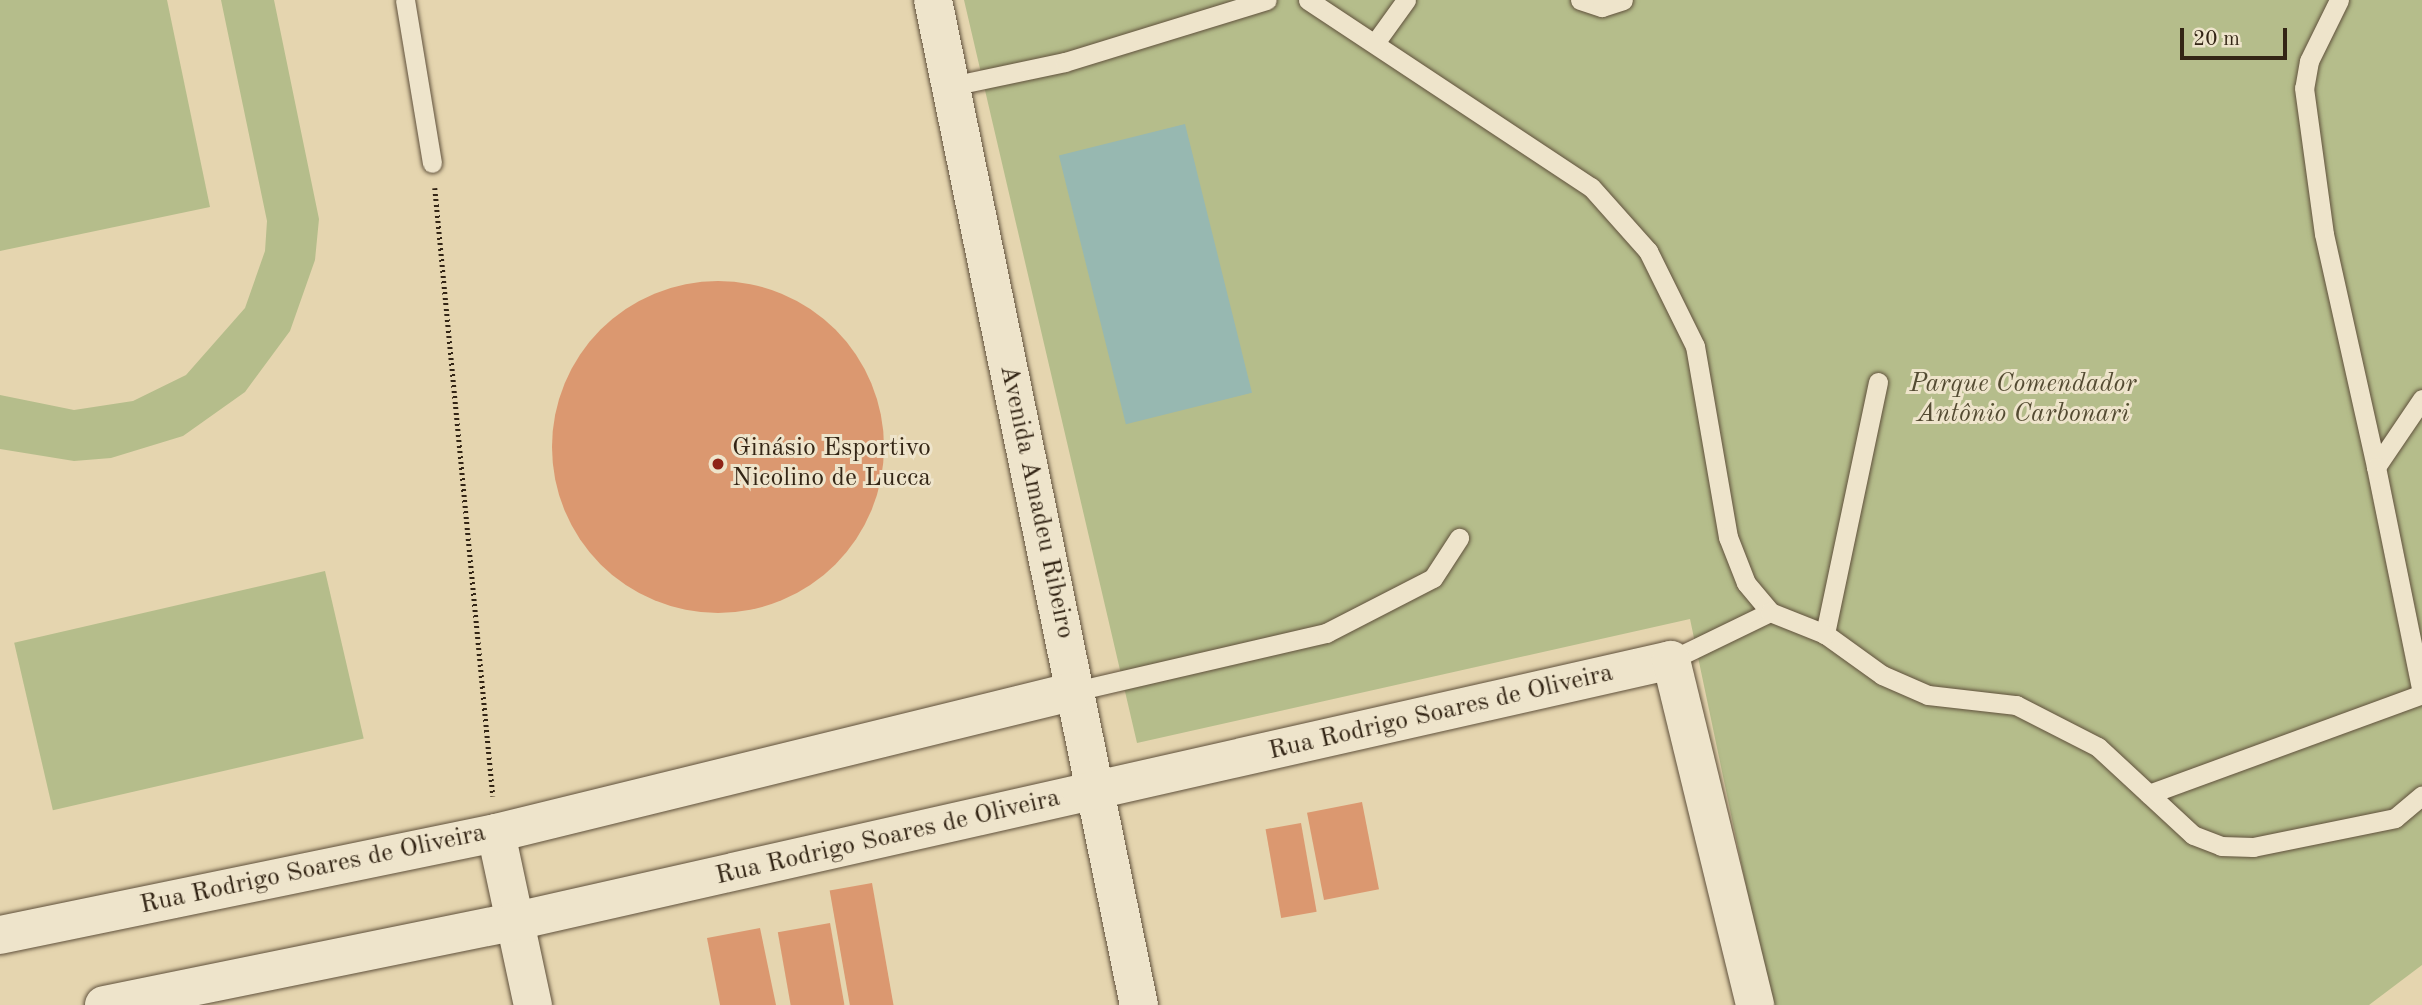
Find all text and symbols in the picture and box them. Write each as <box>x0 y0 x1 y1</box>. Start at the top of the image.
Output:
scale bar <box>2184 14 2291 58</box>
text: 20 m <box>2193 29 2240 50</box>
street label: Avenida Amadeu Ribeiro <box>992 362 1080 642</box>
park label: Parque Comendador Antônio Carbonari <box>1910 369 2136 430</box>
place label: Ginásio Esportivo Nicolino de Lucca <box>732 433 931 494</box>
marker: Ginásio Esportivo Nicolino de Lucca <box>710 456 726 472</box>
street label: Rua Rodrigo Soares de Oliveira <box>1266 658 1616 768</box>
street label: Rua Rodrigo Soares de Oliveira <box>713 783 1063 893</box>
street label: Rua Rodrigo Soares de Oliveira <box>137 818 489 922</box>

